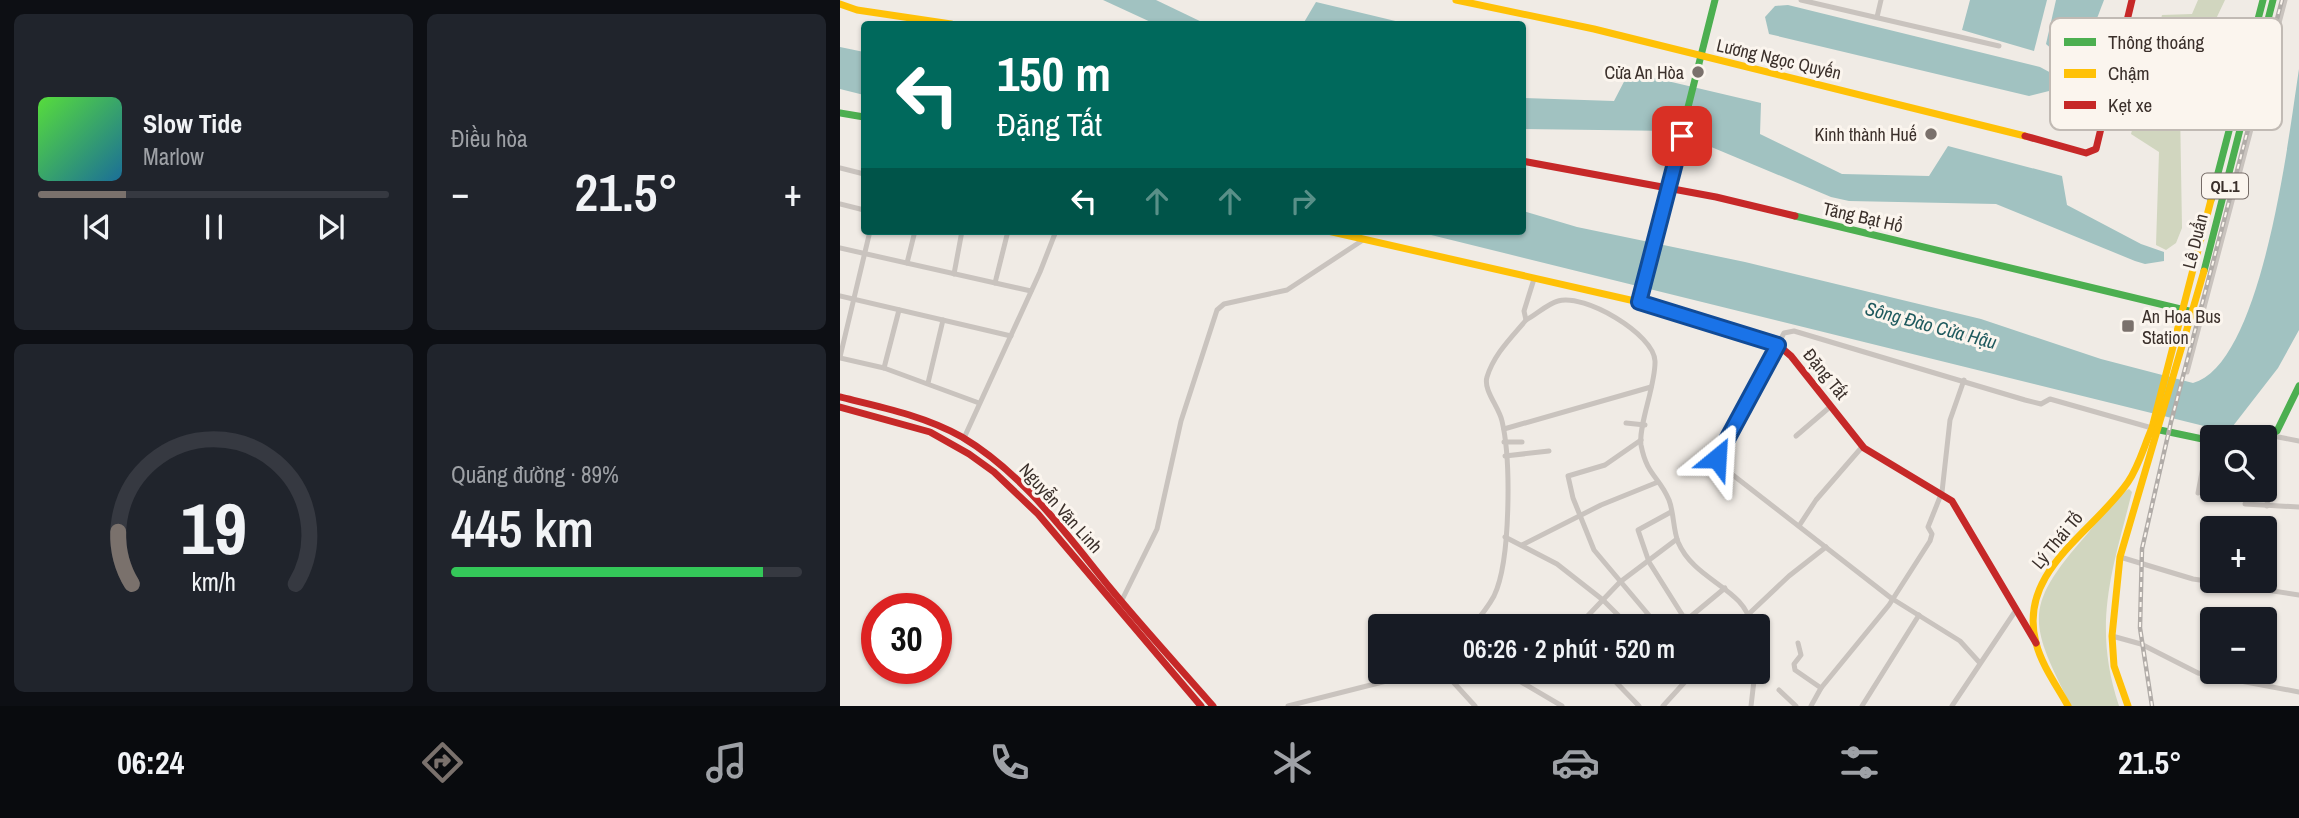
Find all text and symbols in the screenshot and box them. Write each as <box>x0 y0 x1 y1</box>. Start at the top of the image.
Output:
legend <box>2050 18 2282 130</box>
text: Thông thoáng <box>2108 29 2204 55</box>
street label: Lương Ngọc Quyến <box>1714 33 1844 85</box>
text: 150 m <box>997 40 1111 106</box>
icon: left <box>882 49 973 140</box>
place label: Cửa An Hòa <box>1604 60 1684 85</box>
text: Chậm <box>2108 60 2150 86</box>
marker: Cửa An Hòa <box>1690 64 1706 80</box>
text: Kẹt xe <box>2108 92 2152 118</box>
text: Đặng Tất <box>997 103 1102 146</box>
text: Slow Tide <box>143 106 242 141</box>
pin <box>1652 106 1712 166</box>
icon: arrive <box>1663 117 1701 155</box>
place label: Kinh thành Huế <box>1814 122 1917 147</box>
text: Điều hòa <box>451 123 528 154</box>
marker: Kinh thành Huế <box>1923 126 1939 142</box>
text: Marlow <box>143 141 204 172</box>
text: 21.5° <box>575 157 678 227</box>
text: − <box>451 167 469 218</box>
text: + <box>784 167 802 218</box>
road number: QL.1 <box>2202 174 2248 198</box>
icon: left <box>1065 182 1103 220</box>
icon: ahead <box>1138 182 1176 220</box>
icon: ahead <box>1211 182 1249 220</box>
icon: right <box>1284 182 1322 220</box>
street label: Tăng Bạt Hổ <box>1820 196 1906 238</box>
icon: previous <box>78 208 116 246</box>
icon: pause <box>195 208 233 246</box>
icon: next <box>312 208 350 246</box>
street label: Lê Duẩn <box>2176 211 2214 271</box>
water label: Sông Đào Cửa Hậu <box>1862 295 2000 355</box>
place label: An Hoa Bus Station <box>2141 304 2221 350</box>
marker: An Hoa Bus Station <box>2120 318 2136 334</box>
street label: Đặng Tất <box>1798 343 1854 405</box>
position arrow <box>1680 421 1754 495</box>
map controls <box>2200 425 2277 684</box>
button: search <box>2200 425 2277 502</box>
street label: Nguyễn Văn Linh <box>1014 458 1108 558</box>
text: Quãng đường · 89% <box>451 459 619 490</box>
text: 19 <box>180 479 247 577</box>
text: 445 km <box>451 493 594 563</box>
street label: Lý Thái Tổ <box>2026 506 2088 574</box>
button: + <box>2200 516 2277 593</box>
text: km/h <box>191 565 236 599</box>
speed limit sign: 30 <box>861 593 952 684</box>
button: − <box>2200 607 2277 684</box>
text: 06:26 · 2 phút · 520 m <box>1463 631 1675 666</box>
icon: directions <box>418 738 467 787</box>
icon: music <box>702 738 751 787</box>
icon: phone <box>985 738 1034 787</box>
icon: climate <box>1268 738 1317 787</box>
icon: car <box>1551 738 1600 787</box>
icon: filters <box>1835 738 1884 787</box>
text: 06:24 <box>117 741 184 784</box>
text: 21.5° <box>2118 741 2182 784</box>

